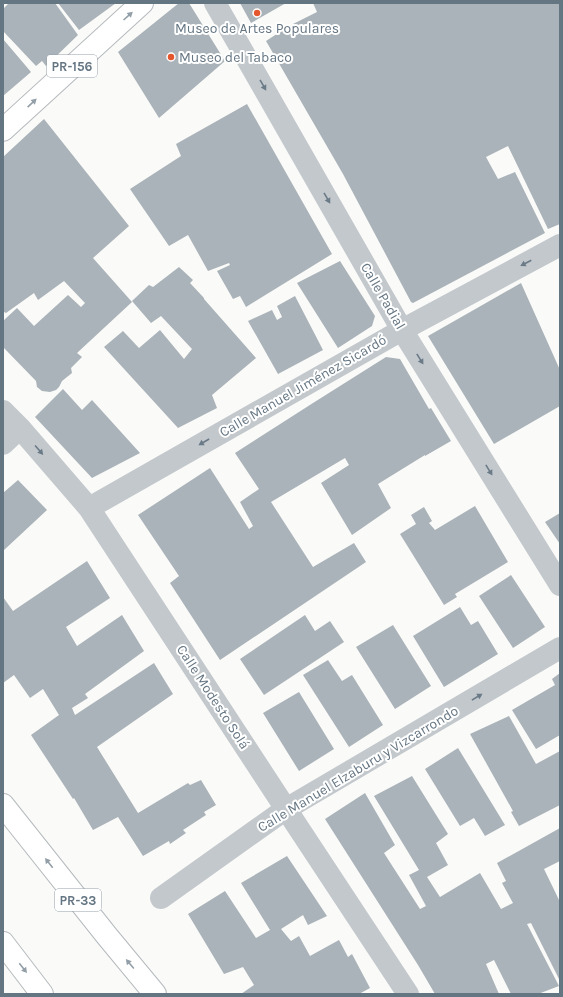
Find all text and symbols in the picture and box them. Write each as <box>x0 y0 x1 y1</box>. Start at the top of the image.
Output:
marker: Museo de Artes Populares <box>252 8 262 18</box>
one-way arrow <box>123 11 133 20</box>
place label: Museo de Artes Populares <box>175 20 339 37</box>
place label: Museo del Tabaco <box>179 49 292 66</box>
marker: Museo del Tabaco <box>166 52 176 62</box>
road number: PR-156 <box>47 55 97 77</box>
one-way arrow <box>259 80 266 91</box>
one-way arrow <box>27 98 37 108</box>
one-way arrow <box>324 192 331 204</box>
street label: Calle Padial <box>357 260 409 332</box>
one-way arrow <box>520 260 531 266</box>
street label: Calle Manuel Jiménez Sicardó <box>217 331 389 441</box>
one-way arrow <box>417 353 424 365</box>
one-way arrow <box>198 439 210 446</box>
one-way arrow <box>34 445 44 455</box>
one-way arrow <box>485 465 493 475</box>
street label: Calle Modesto Solá <box>173 642 253 752</box>
one-way arrow <box>471 693 483 700</box>
street label: Calle Manuel Elzaburu y Vizcarrondo <box>255 702 461 836</box>
one-way arrow <box>44 857 53 868</box>
road number: PR-33 <box>55 889 101 911</box>
one-way arrow <box>126 959 135 969</box>
one-way arrow <box>18 963 27 974</box>

